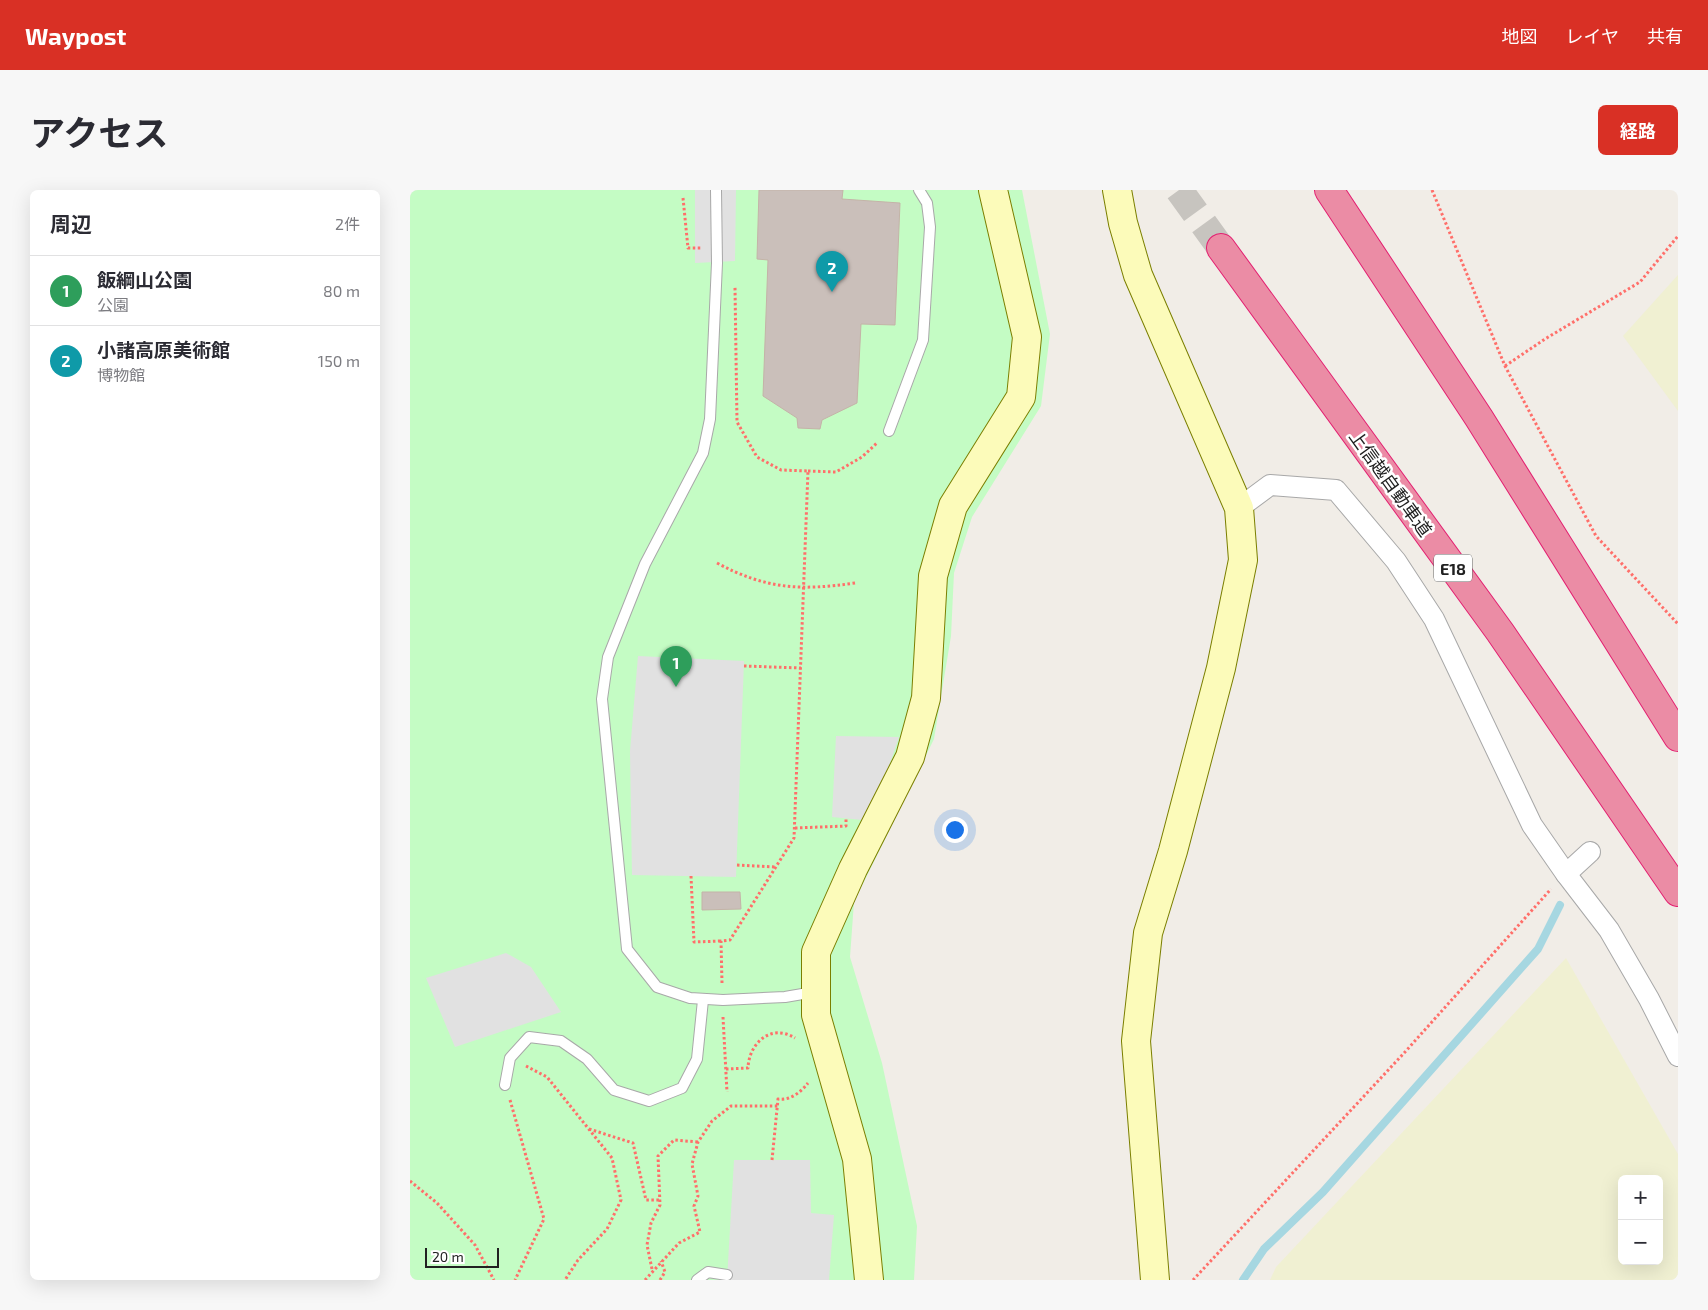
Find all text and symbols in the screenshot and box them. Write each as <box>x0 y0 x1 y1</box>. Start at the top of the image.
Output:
text: Waypost <box>25 21 126 50</box>
text: 地図 <box>1502 25 1538 47</box>
text: レイヤ <box>1566 25 1619 47</box>
text: 共有 <box>1647 25 1683 47</box>
button: 経路 <box>1598 105 1678 155</box>
text: アクセス <box>30 111 168 153</box>
text: 周辺 <box>50 211 92 236</box>
text: 2件 <box>335 214 360 233</box>
pin: 2 <box>816 251 848 292</box>
text: 飯綱山公園 <box>97 268 192 291</box>
text: 1 <box>63 281 69 300</box>
text: 80 m <box>323 281 360 300</box>
text: 公園 <box>97 295 129 314</box>
text: 小諸高原美術館 <box>97 338 230 361</box>
text: 2 <box>61 351 71 370</box>
text: 150 m <box>318 351 360 370</box>
text: 博物館 <box>97 365 145 384</box>
street label: 上信越自動車道 <box>1345 426 1437 540</box>
road number: E18 <box>1434 554 1472 582</box>
pin: 1 <box>660 646 692 687</box>
your location <box>942 817 968 843</box>
map controls <box>1618 1175 1663 1265</box>
button: + <box>1618 1175 1663 1220</box>
button: − <box>1618 1220 1663 1265</box>
scale bar <box>425 1245 499 1268</box>
text: 20 m <box>432 1248 464 1265</box>

